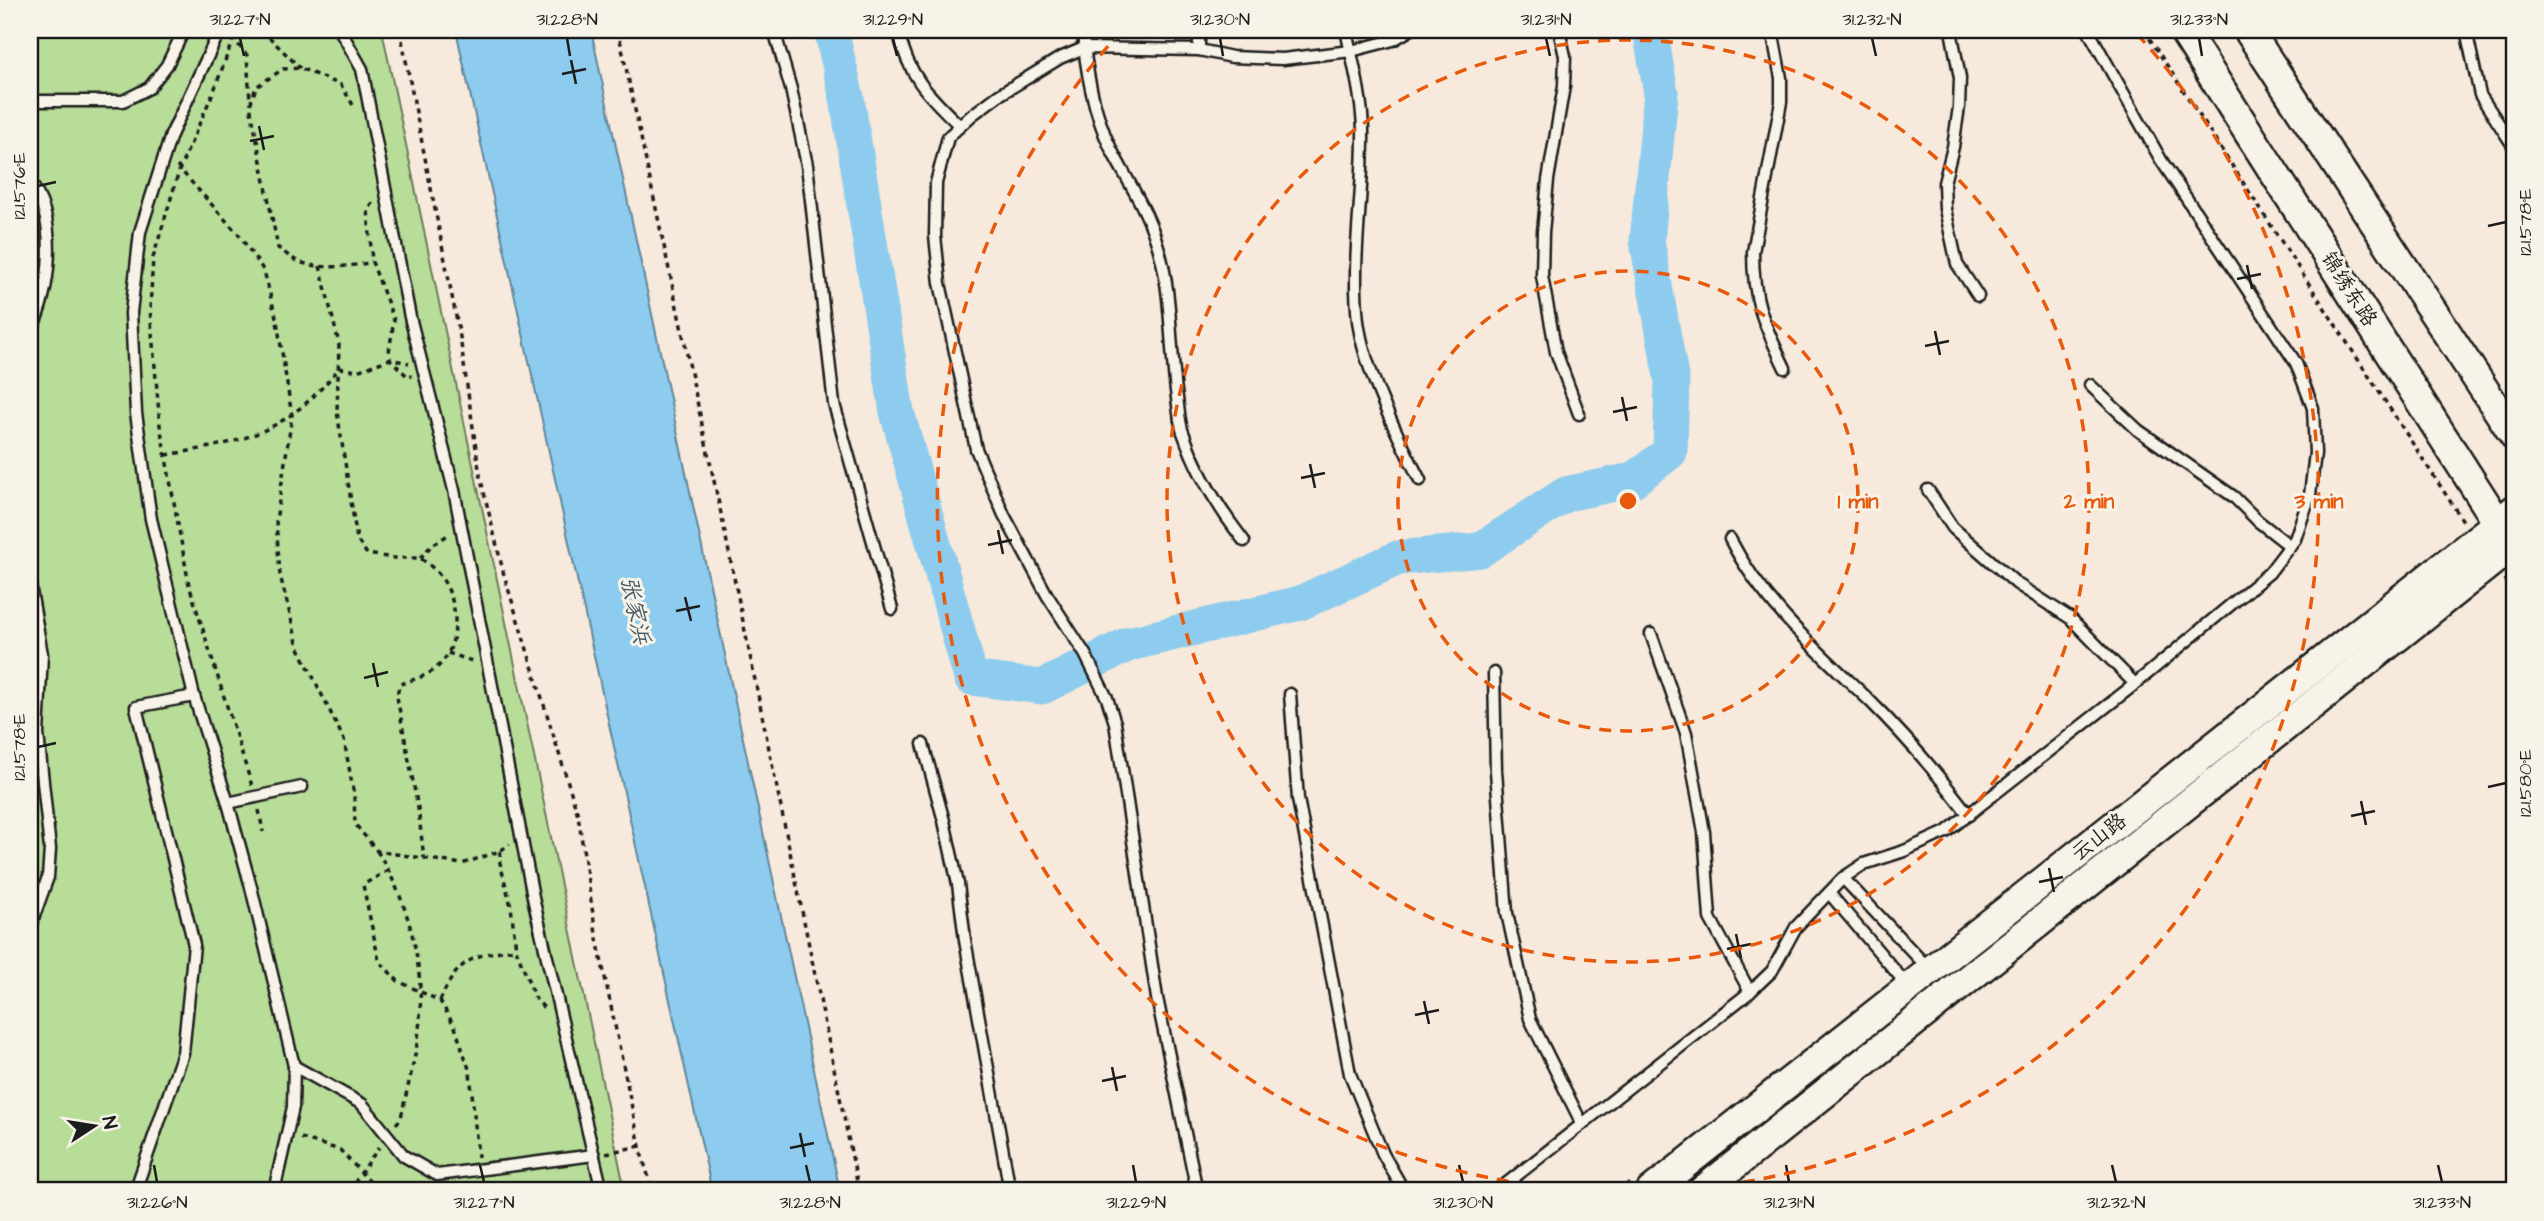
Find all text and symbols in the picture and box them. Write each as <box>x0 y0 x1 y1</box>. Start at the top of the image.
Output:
text: 31.227°N <box>210 7 270 32</box>
text: 31.228°N <box>536 7 598 32</box>
text: 31.229°N <box>863 7 923 32</box>
text: 31.230°N <box>1190 7 1250 32</box>
text: 31.231°N <box>1521 7 1572 32</box>
text: 31.232°N <box>1843 7 1902 32</box>
text: 31.233°N <box>2170 7 2228 32</box>
text: 121.576°E <box>7 152 32 220</box>
text: 121.578°E <box>2513 188 2538 256</box>
street label: 锦绣东路 <box>2314 246 2384 332</box>
text: 1 min <box>1837 487 1879 516</box>
text: 2 min <box>2063 487 2115 516</box>
text: 3 min <box>2293 487 2344 516</box>
centre of rings <box>1616 489 1640 513</box>
water label: 张家浜 <box>612 573 658 648</box>
text: 121.578°E <box>7 713 32 781</box>
text: 121.580°E <box>2513 749 2538 817</box>
street label: 云山路 <box>2065 806 2133 868</box>
north arrow <box>60 1092 130 1162</box>
text: N <box>95 1114 124 1131</box>
text: 31.226°N <box>126 1190 188 1215</box>
text: 31.227°N <box>454 1190 514 1215</box>
text: 31.228°N <box>779 1190 841 1215</box>
text: 31.229°N <box>1106 1190 1166 1215</box>
text: 31.230°N <box>1433 1190 1493 1215</box>
text: 31.231°N <box>1764 1190 1815 1215</box>
text: 31.232°N <box>2087 1190 2146 1215</box>
text: 31.233°N <box>2413 1190 2471 1215</box>

